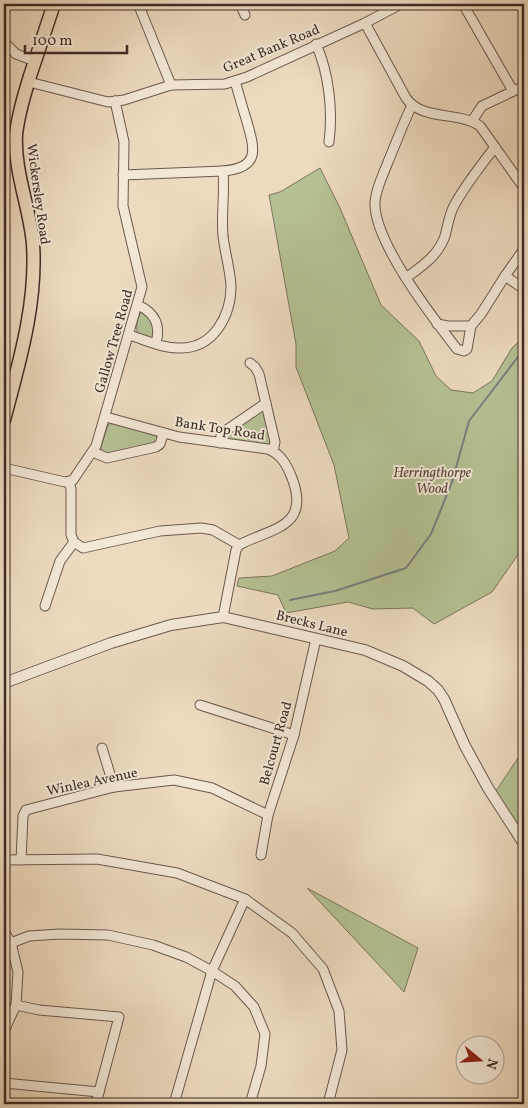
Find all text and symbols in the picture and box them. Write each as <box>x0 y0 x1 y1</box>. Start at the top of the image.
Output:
street label: Great Bank Road <box>220 20 323 78</box>
scale bar <box>25 22 128 54</box>
text: 100 m <box>32 31 72 52</box>
street label: Wickersley Road <box>21 142 54 246</box>
street label: Gallow Tree Road <box>91 287 138 395</box>
street label: Bank Top Road <box>173 413 266 446</box>
park label: Herringthorpe Wood <box>393 464 471 499</box>
street label: Brecks Lane <box>274 606 350 643</box>
street label: Belcourt Road <box>255 699 298 788</box>
street label: Winlea Avenue <box>45 763 140 801</box>
north arrow <box>456 1036 506 1086</box>
text: N <box>480 1056 502 1071</box>

